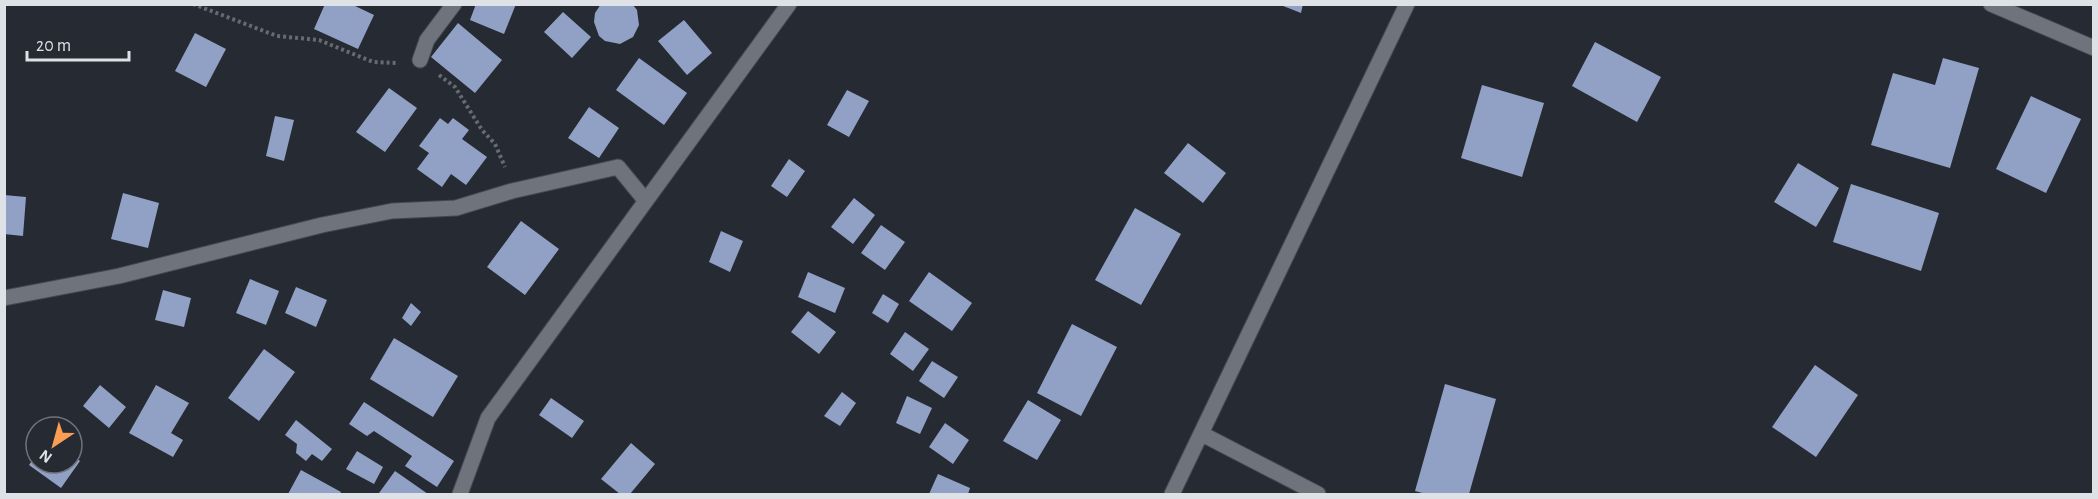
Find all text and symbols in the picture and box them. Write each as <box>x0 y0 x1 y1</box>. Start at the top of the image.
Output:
scale bar <box>27 24 129 62</box>
text: 20 m <box>36 37 71 55</box>
north arrow <box>24 415 84 475</box>
text: N <box>37 447 55 466</box>

